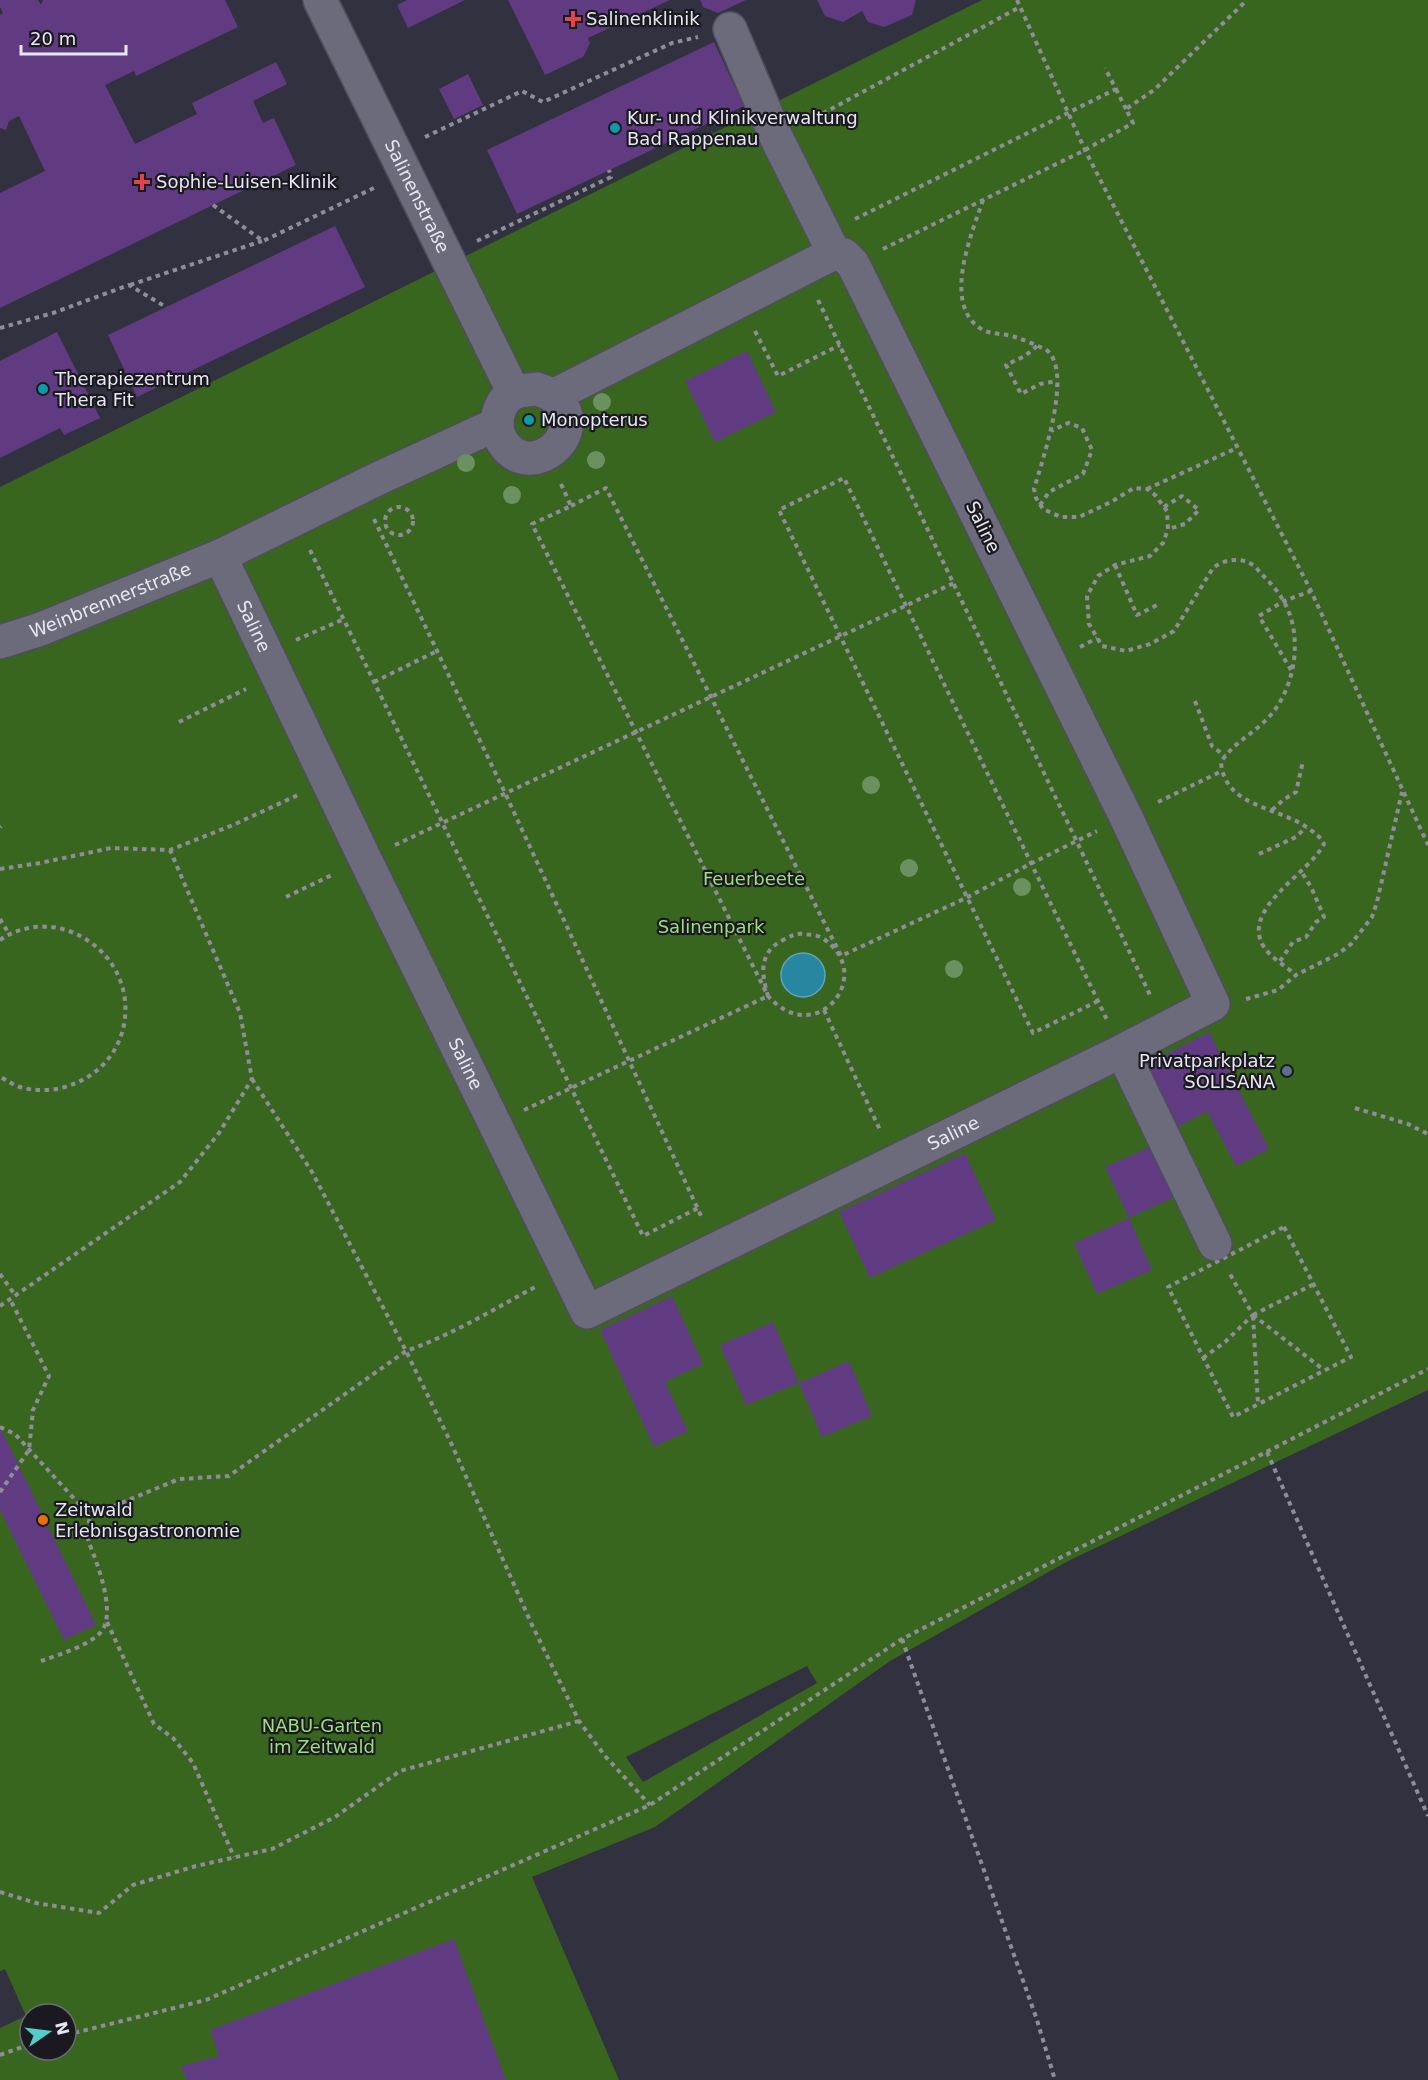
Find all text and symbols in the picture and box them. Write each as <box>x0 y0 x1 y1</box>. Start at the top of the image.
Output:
place label: Salinenklinik <box>586 8 700 29</box>
marker: Salinenklinik <box>564 10 582 28</box>
scale bar <box>21 18 126 56</box>
text: 20 m <box>30 28 76 49</box>
place label: Kur- und Klinikverwaltung Bad Rappenau <box>627 107 858 149</box>
marker: Kur- und Klinikverwaltung Bad Rappenau <box>608 121 622 135</box>
street label: Salinenstraße <box>381 136 454 256</box>
place label: Sophie-Luisen-Klinik <box>156 171 338 192</box>
marker: Sophie-Luisen-Klinik <box>133 173 151 191</box>
place label: Therapiezentrum Thera Fit <box>54 368 210 410</box>
marker: Therapiezentrum Thera Fit <box>36 382 50 396</box>
place label: Monopterus <box>541 409 648 430</box>
marker: Monopterus <box>522 413 536 427</box>
street label: Saline <box>962 497 1005 556</box>
street label: Weinbrennerstraße <box>27 558 194 642</box>
street label: Saline <box>233 597 275 655</box>
park label: Feuerbeete <box>703 868 805 889</box>
park label: Salinenpark <box>658 916 765 937</box>
street label: Saline <box>444 1034 487 1093</box>
place label: Privatparkplatz SOLISANA <box>1139 1050 1276 1092</box>
marker: Privatparkplatz SOLISANA <box>1280 1064 1294 1078</box>
street label: Saline <box>924 1111 982 1154</box>
place label: Zeitwald Erlebnisgastronomie <box>55 1499 240 1541</box>
marker: Zeitwald Erlebnisgastronomie <box>36 1513 50 1527</box>
park label: NABU-Garten im Zeitwald <box>262 1715 382 1757</box>
north arrow <box>18 2002 78 2062</box>
text: N <box>51 2020 73 2037</box>

